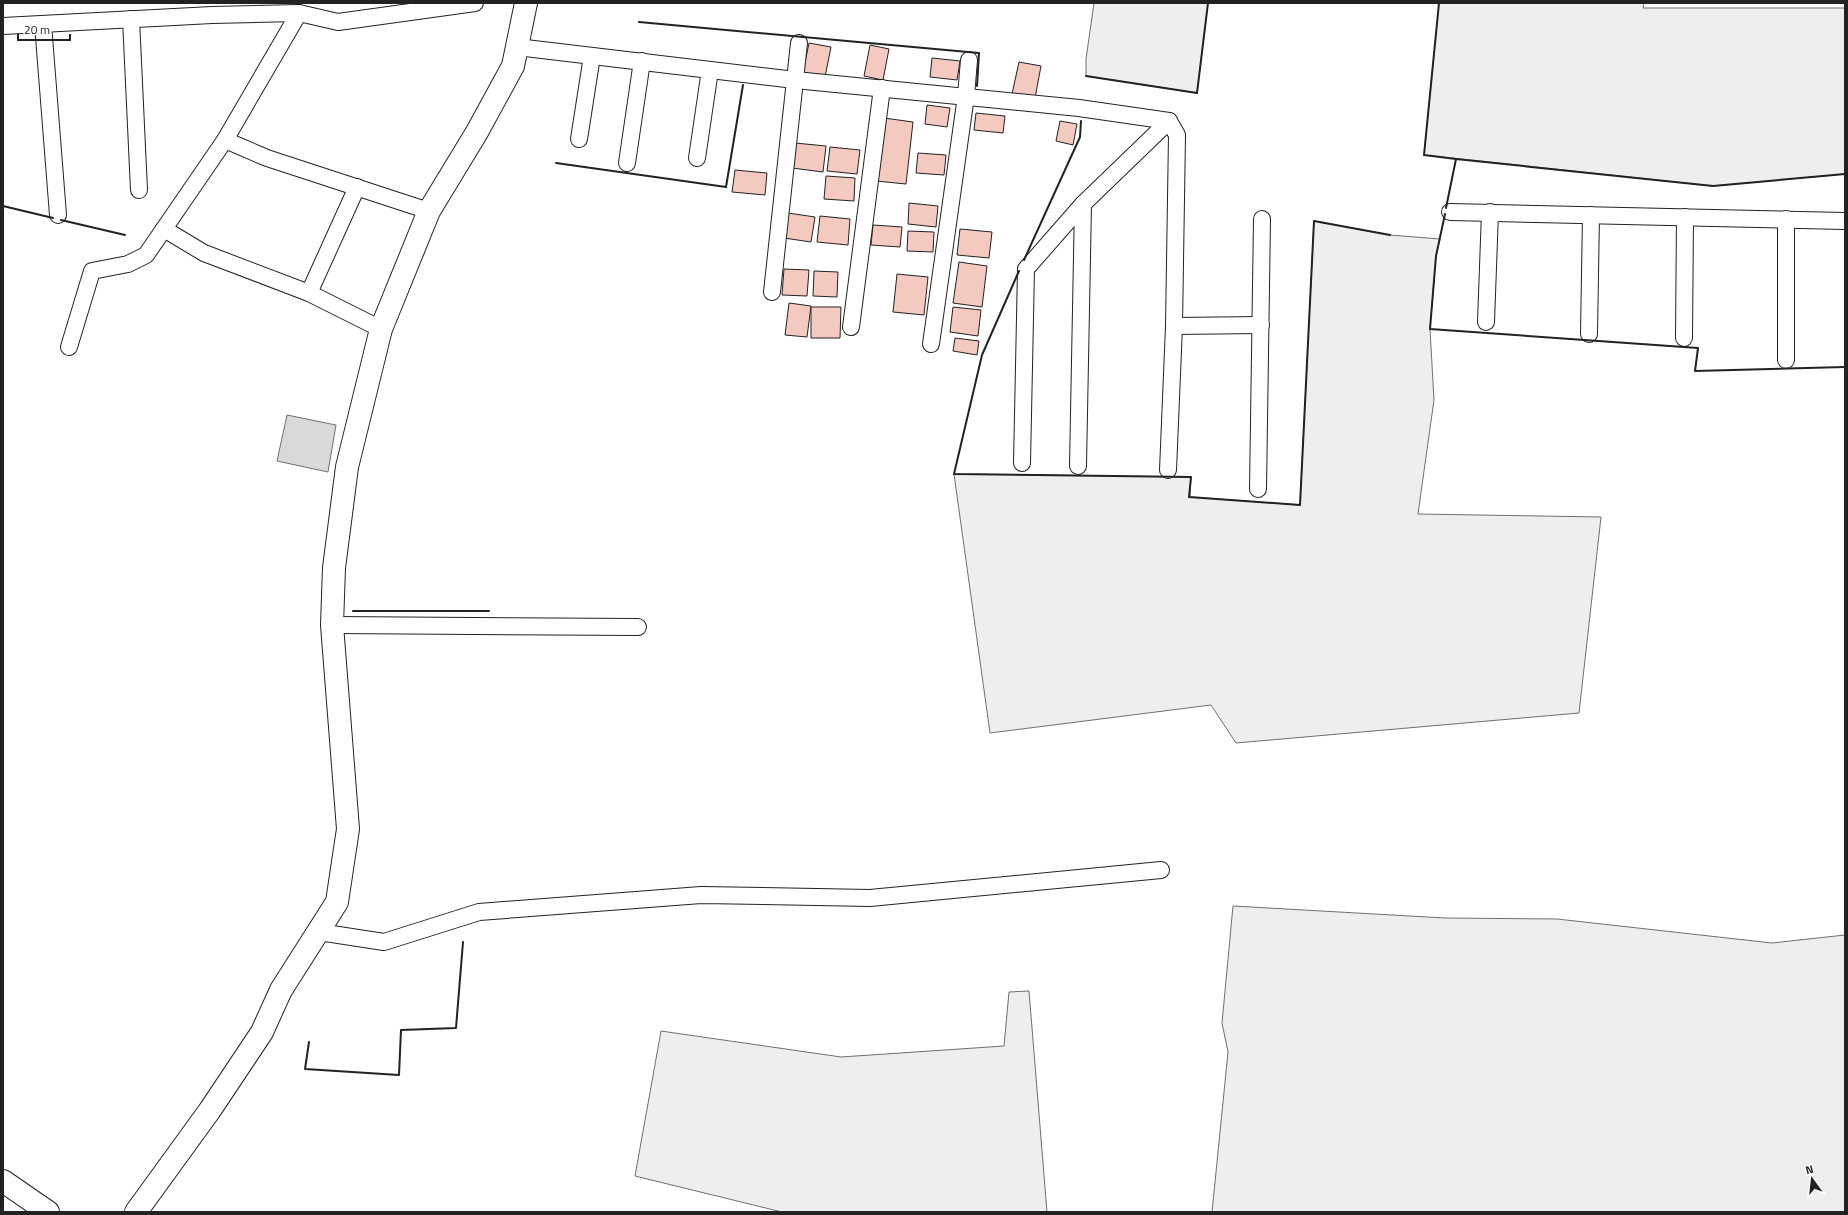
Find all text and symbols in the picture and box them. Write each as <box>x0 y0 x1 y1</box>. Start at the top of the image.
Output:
scale bar <box>18 16 70 42</box>
text: 20 m <box>24 20 50 39</box>
north arrow <box>1792 1159 1832 1199</box>
text: N <box>1804 1161 1815 1178</box>

